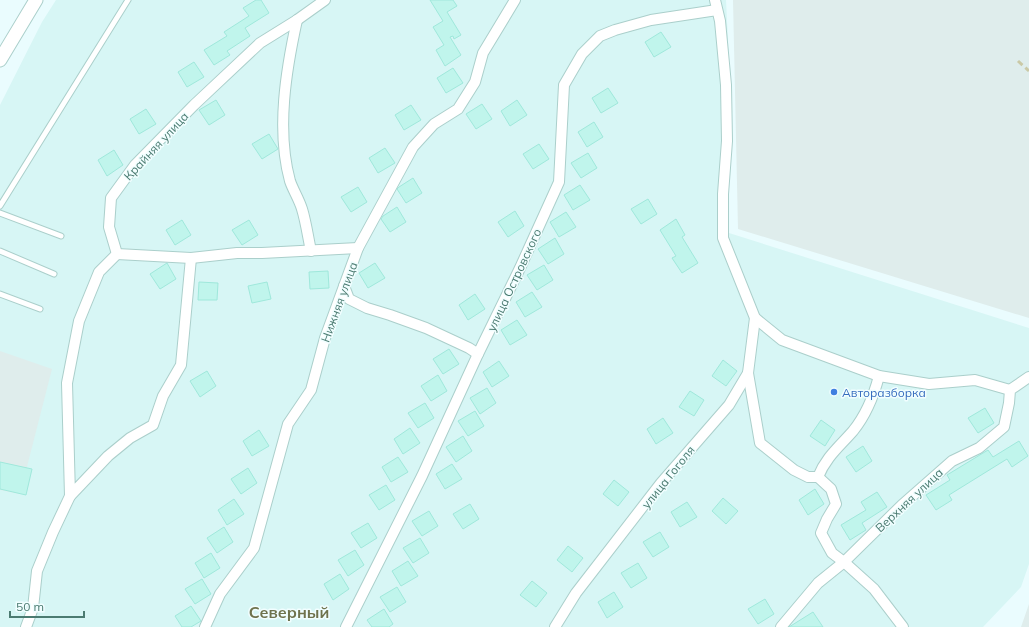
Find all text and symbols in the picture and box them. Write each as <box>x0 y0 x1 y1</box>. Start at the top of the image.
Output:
street label: Крайняя улица <box>120 109 192 183</box>
street label: улица Островского <box>484 226 544 334</box>
street label: Нижняя улица <box>318 260 360 344</box>
place label: Авторазборка <box>842 385 926 400</box>
marker: Авторазборка <box>829 387 839 397</box>
street label: улица Гоголя <box>638 443 698 511</box>
street label: Верхняя улица <box>872 465 946 535</box>
scale bar <box>10 593 84 619</box>
text: 50 m <box>16 599 44 614</box>
district label: Северный <box>249 602 329 622</box>

